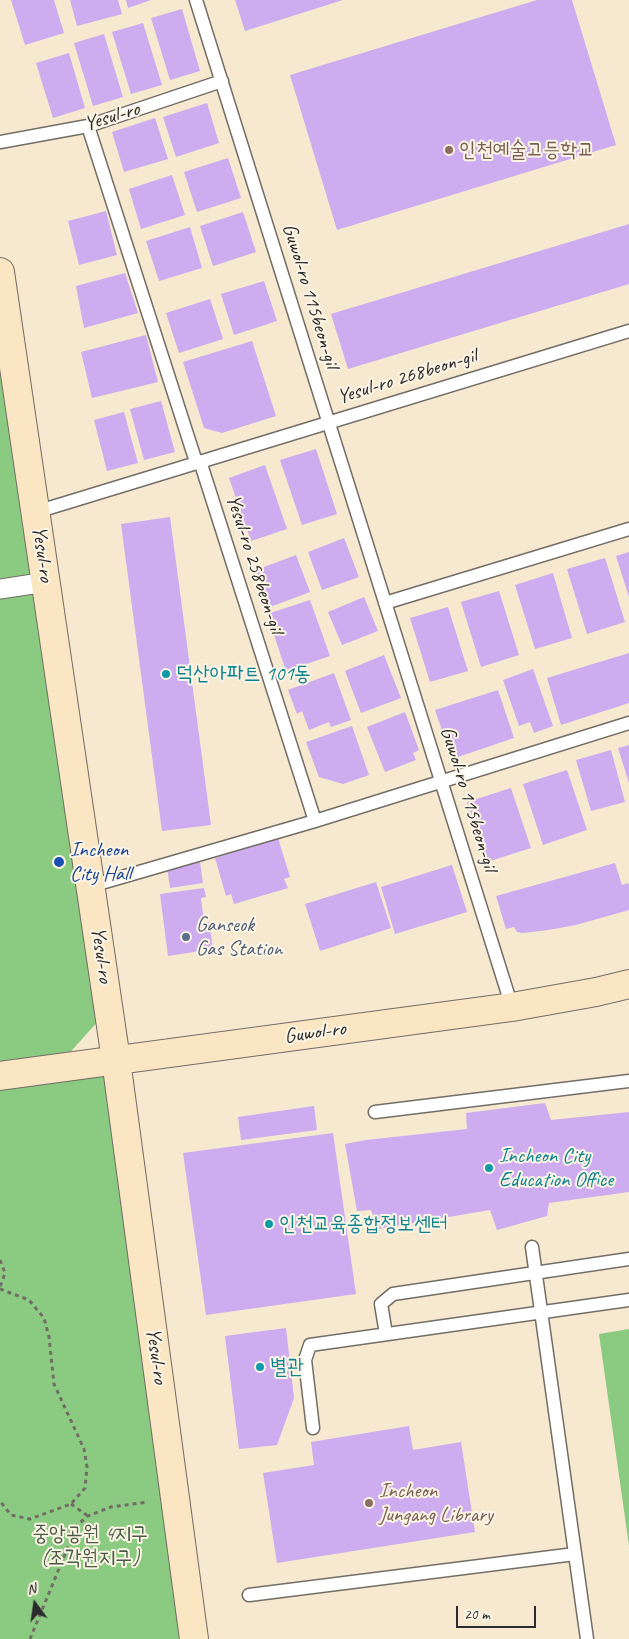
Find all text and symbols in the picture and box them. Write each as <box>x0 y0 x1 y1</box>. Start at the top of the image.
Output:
street label: Yesul-ro <box>81 97 143 137</box>
place label: 인천예술고등학교 <box>459 137 594 163</box>
marker: 인천예술고등학교 <box>443 144 455 156</box>
street label: Guwol-ro 115beon-gil <box>276 221 344 371</box>
street label: Yesul-ro 268beon-gil <box>334 344 480 410</box>
street label: Yesul-ro 258beon-gil <box>220 491 288 637</box>
street label: Yesul-ro <box>26 524 58 584</box>
place label: 덕산아파트 101동 <box>176 661 311 687</box>
marker: 덕산아파트 101동 <box>160 668 172 680</box>
street label: Guwol-ro 115beon-gil <box>434 724 502 874</box>
place label: Incheon City Hall <box>70 837 131 887</box>
marker: Incheon City Hall <box>52 855 66 869</box>
place label: Ganseok Gas Station <box>196 912 282 962</box>
street label: Yesul-ro <box>85 925 117 985</box>
marker: Ganseok Gas Station <box>180 931 192 943</box>
street label: Guwol-ro <box>283 1016 347 1050</box>
place label: Incheon City Education Office <box>499 1143 613 1193</box>
marker: Incheon City Education Office <box>483 1162 495 1174</box>
place label: 인천교육종합정보센터 <box>279 1211 448 1237</box>
marker: 인천교육종합정보센터 <box>263 1218 275 1230</box>
street label: Yesul-ro <box>140 1326 172 1386</box>
place label: 별관 <box>270 1354 304 1380</box>
marker: 별관 <box>254 1361 266 1373</box>
place label: Incheon Jungang Library <box>379 1478 493 1528</box>
marker: Incheon Jungang Library <box>363 1497 375 1509</box>
park label: 중앙공원 4지구 (조각원지구) <box>32 1521 148 1571</box>
north arrow <box>10 1579 60 1629</box>
text: N <box>25 1580 38 1598</box>
scale bar <box>459 1596 539 1628</box>
text: 20 m <box>464 1605 490 1624</box>

